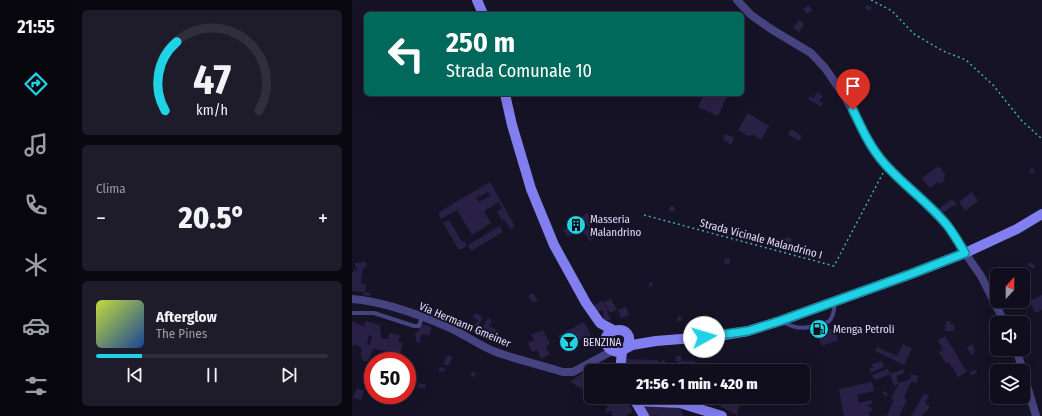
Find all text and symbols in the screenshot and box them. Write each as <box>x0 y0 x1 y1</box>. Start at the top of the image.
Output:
text: 21:55 <box>17 16 55 38</box>
text: 250 m <box>446 26 515 59</box>
icon: left <box>380 28 432 80</box>
text: 47 <box>193 54 231 104</box>
text: Strada Comunale 10 <box>446 60 592 82</box>
pin <box>836 69 870 110</box>
icon: directions <box>22 70 50 98</box>
icon: arrive <box>842 75 864 97</box>
text: km/h <box>196 101 228 118</box>
icon: music <box>22 131 50 159</box>
text: Clima <box>96 181 126 196</box>
icon: phone <box>22 191 50 219</box>
text: 20.5° <box>179 200 245 236</box>
text: − <box>96 205 106 232</box>
text: + <box>318 205 328 232</box>
place label: Masseria Malandrino <box>590 213 641 239</box>
building icon: Masseria Malandrino <box>565 214 587 236</box>
street label: Strada Vicinale Malandrino I <box>698 216 824 262</box>
icon: climate <box>22 251 50 279</box>
north arrow <box>990 268 1030 308</box>
map controls <box>990 268 1030 404</box>
street label: Via Hermann Gmeiner <box>417 300 513 350</box>
text: Afterglow <box>156 308 217 326</box>
icon: car <box>22 312 50 340</box>
position arrow <box>683 316 725 358</box>
button: sound <box>990 316 1030 356</box>
fuel station icon: Menga Petroli <box>808 318 830 340</box>
place label: Menga Petroli <box>833 323 895 336</box>
text: The Pines <box>156 326 207 341</box>
bar icon: BENZINA <box>558 331 580 353</box>
place label: BENZINA <box>583 336 622 349</box>
speed limit sign: 50 <box>364 352 416 404</box>
icon: previous <box>124 364 146 386</box>
icon: pause <box>201 364 223 386</box>
icon: next <box>278 364 300 386</box>
button: layers <box>990 364 1030 404</box>
icon: filters <box>22 372 50 400</box>
text: 21:56 · 1 min · 420 m <box>636 375 758 393</box>

